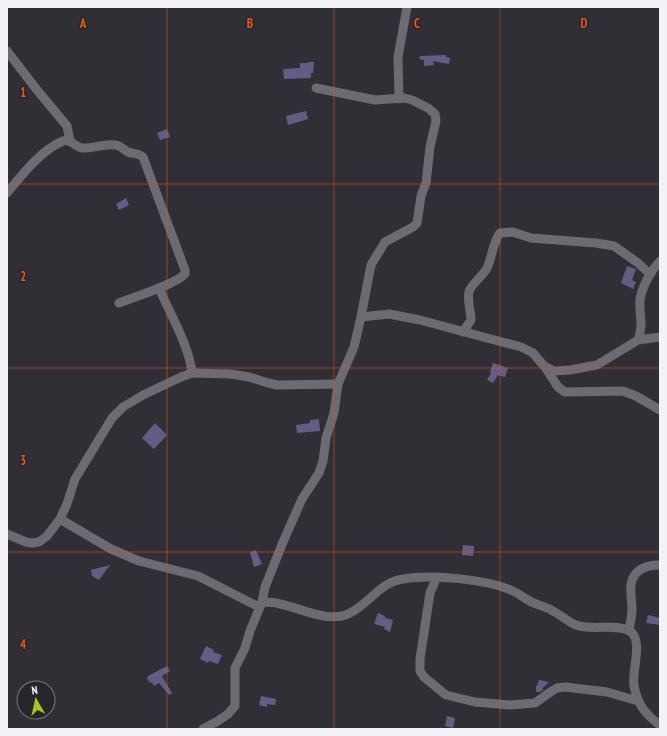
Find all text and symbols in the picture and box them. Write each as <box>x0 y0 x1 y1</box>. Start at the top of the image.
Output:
text: A <box>79 15 87 32</box>
text: B <box>247 15 253 32</box>
text: C <box>414 15 420 32</box>
text: D <box>581 15 588 32</box>
text: 1 <box>20 84 26 101</box>
text: 2 <box>20 268 26 285</box>
text: 3 <box>20 452 26 469</box>
text: 4 <box>20 636 27 653</box>
north arrow <box>16 680 56 720</box>
text: N <box>30 683 39 698</box>

